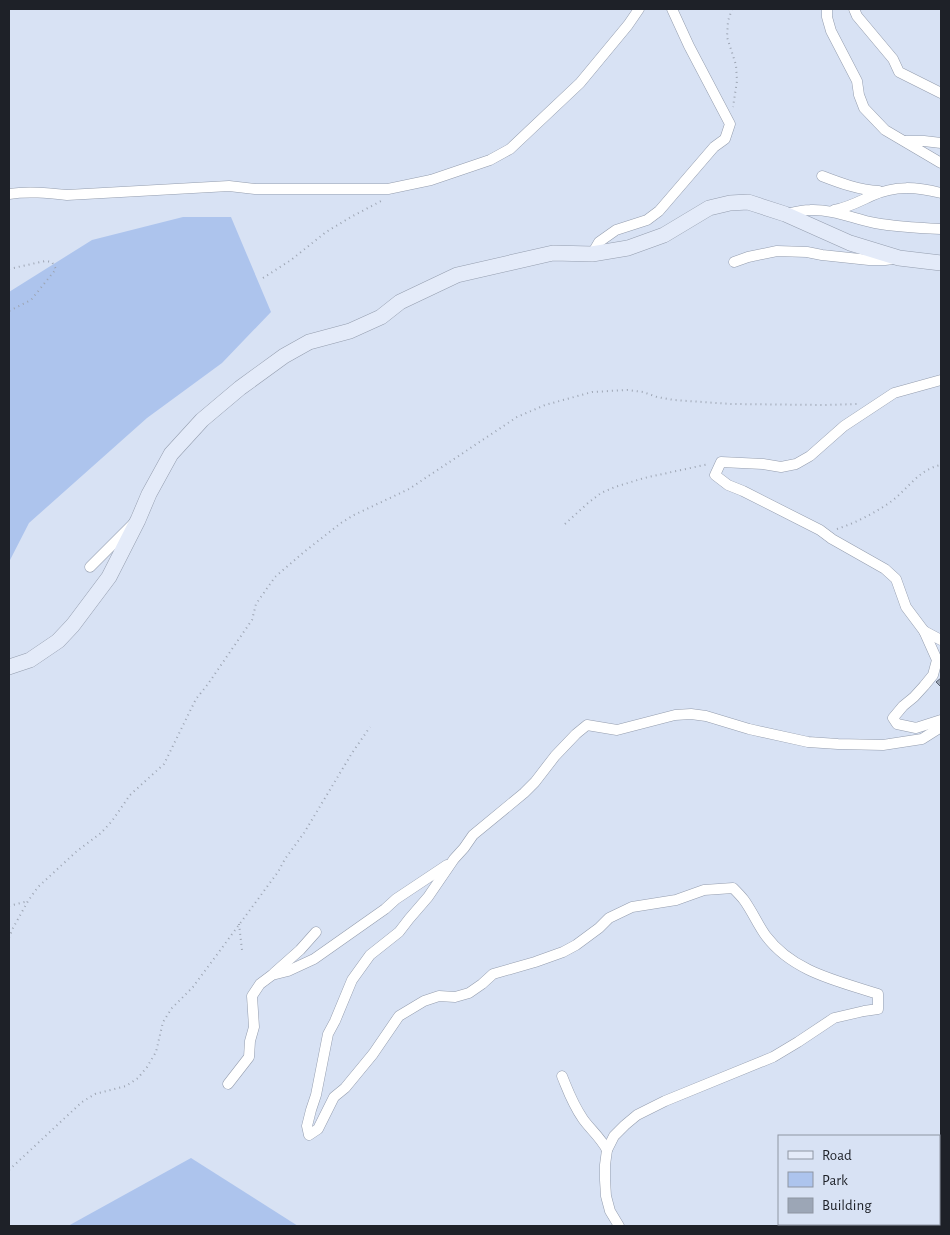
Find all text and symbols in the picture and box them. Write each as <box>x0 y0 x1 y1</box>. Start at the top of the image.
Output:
legend <box>778 1135 940 1225</box>
text: Road <box>822 1148 852 1163</box>
text: Park <box>822 1173 848 1188</box>
text: Building <box>822 1198 872 1213</box>

